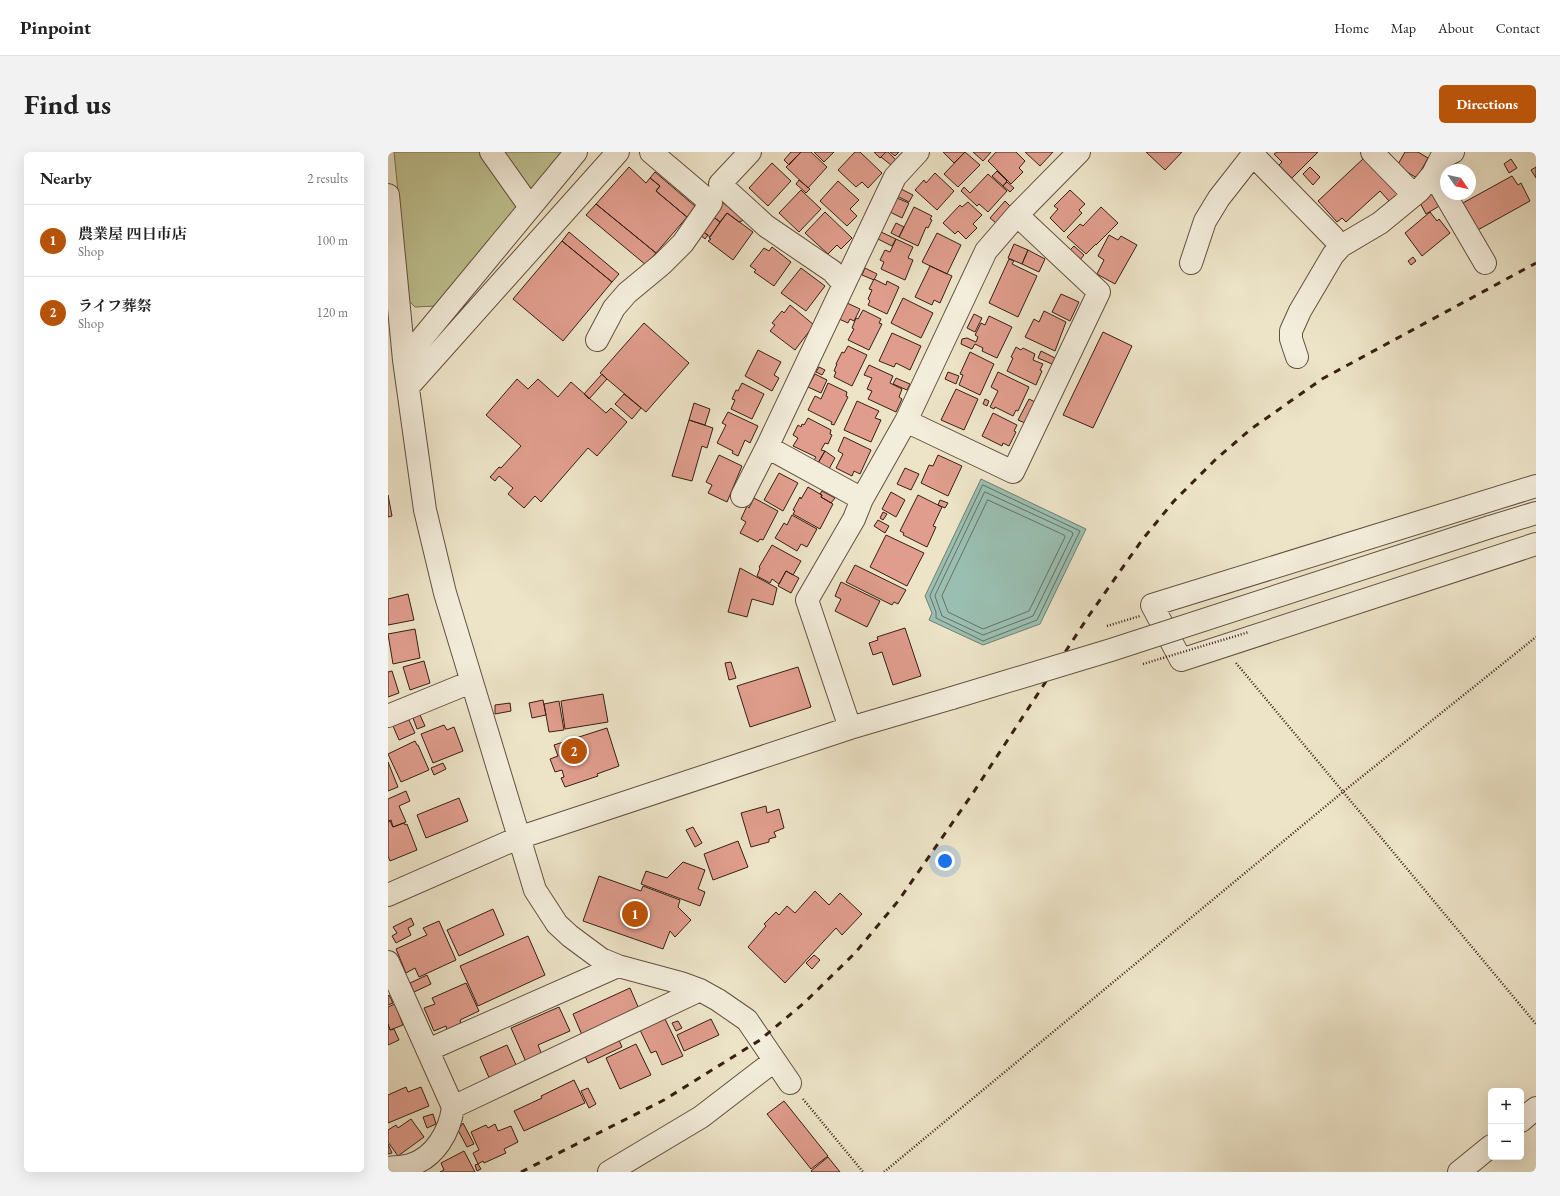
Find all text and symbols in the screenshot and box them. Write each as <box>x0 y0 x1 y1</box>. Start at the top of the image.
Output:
text: Pinpoint <box>20 15 91 40</box>
text: Home <box>1334 19 1369 37</box>
text: Map <box>1391 19 1416 37</box>
text: About <box>1438 19 1474 37</box>
text: Contact <box>1496 19 1540 37</box>
button: Directions <box>1439 85 1536 123</box>
text: Find us <box>24 86 111 122</box>
north arrow <box>1440 164 1476 200</box>
text: Nearby <box>40 167 92 189</box>
text: 2 results <box>307 170 348 187</box>
text: 農業屋 四日市店 <box>78 224 187 243</box>
text: 1 <box>50 232 56 249</box>
text: 100 m <box>317 232 348 249</box>
text: Shop <box>78 243 104 260</box>
text: ライフ葬祭 <box>78 296 152 315</box>
text: 2 <box>50 304 56 321</box>
text: 120 m <box>317 304 348 321</box>
text: Shop <box>78 315 104 332</box>
pin: 2 <box>561 736 587 766</box>
your location <box>935 851 955 871</box>
pin: 1 <box>622 899 648 929</box>
map controls <box>1488 1088 1524 1160</box>
button: + <box>1488 1088 1524 1124</box>
button: − <box>1488 1124 1524 1160</box>

